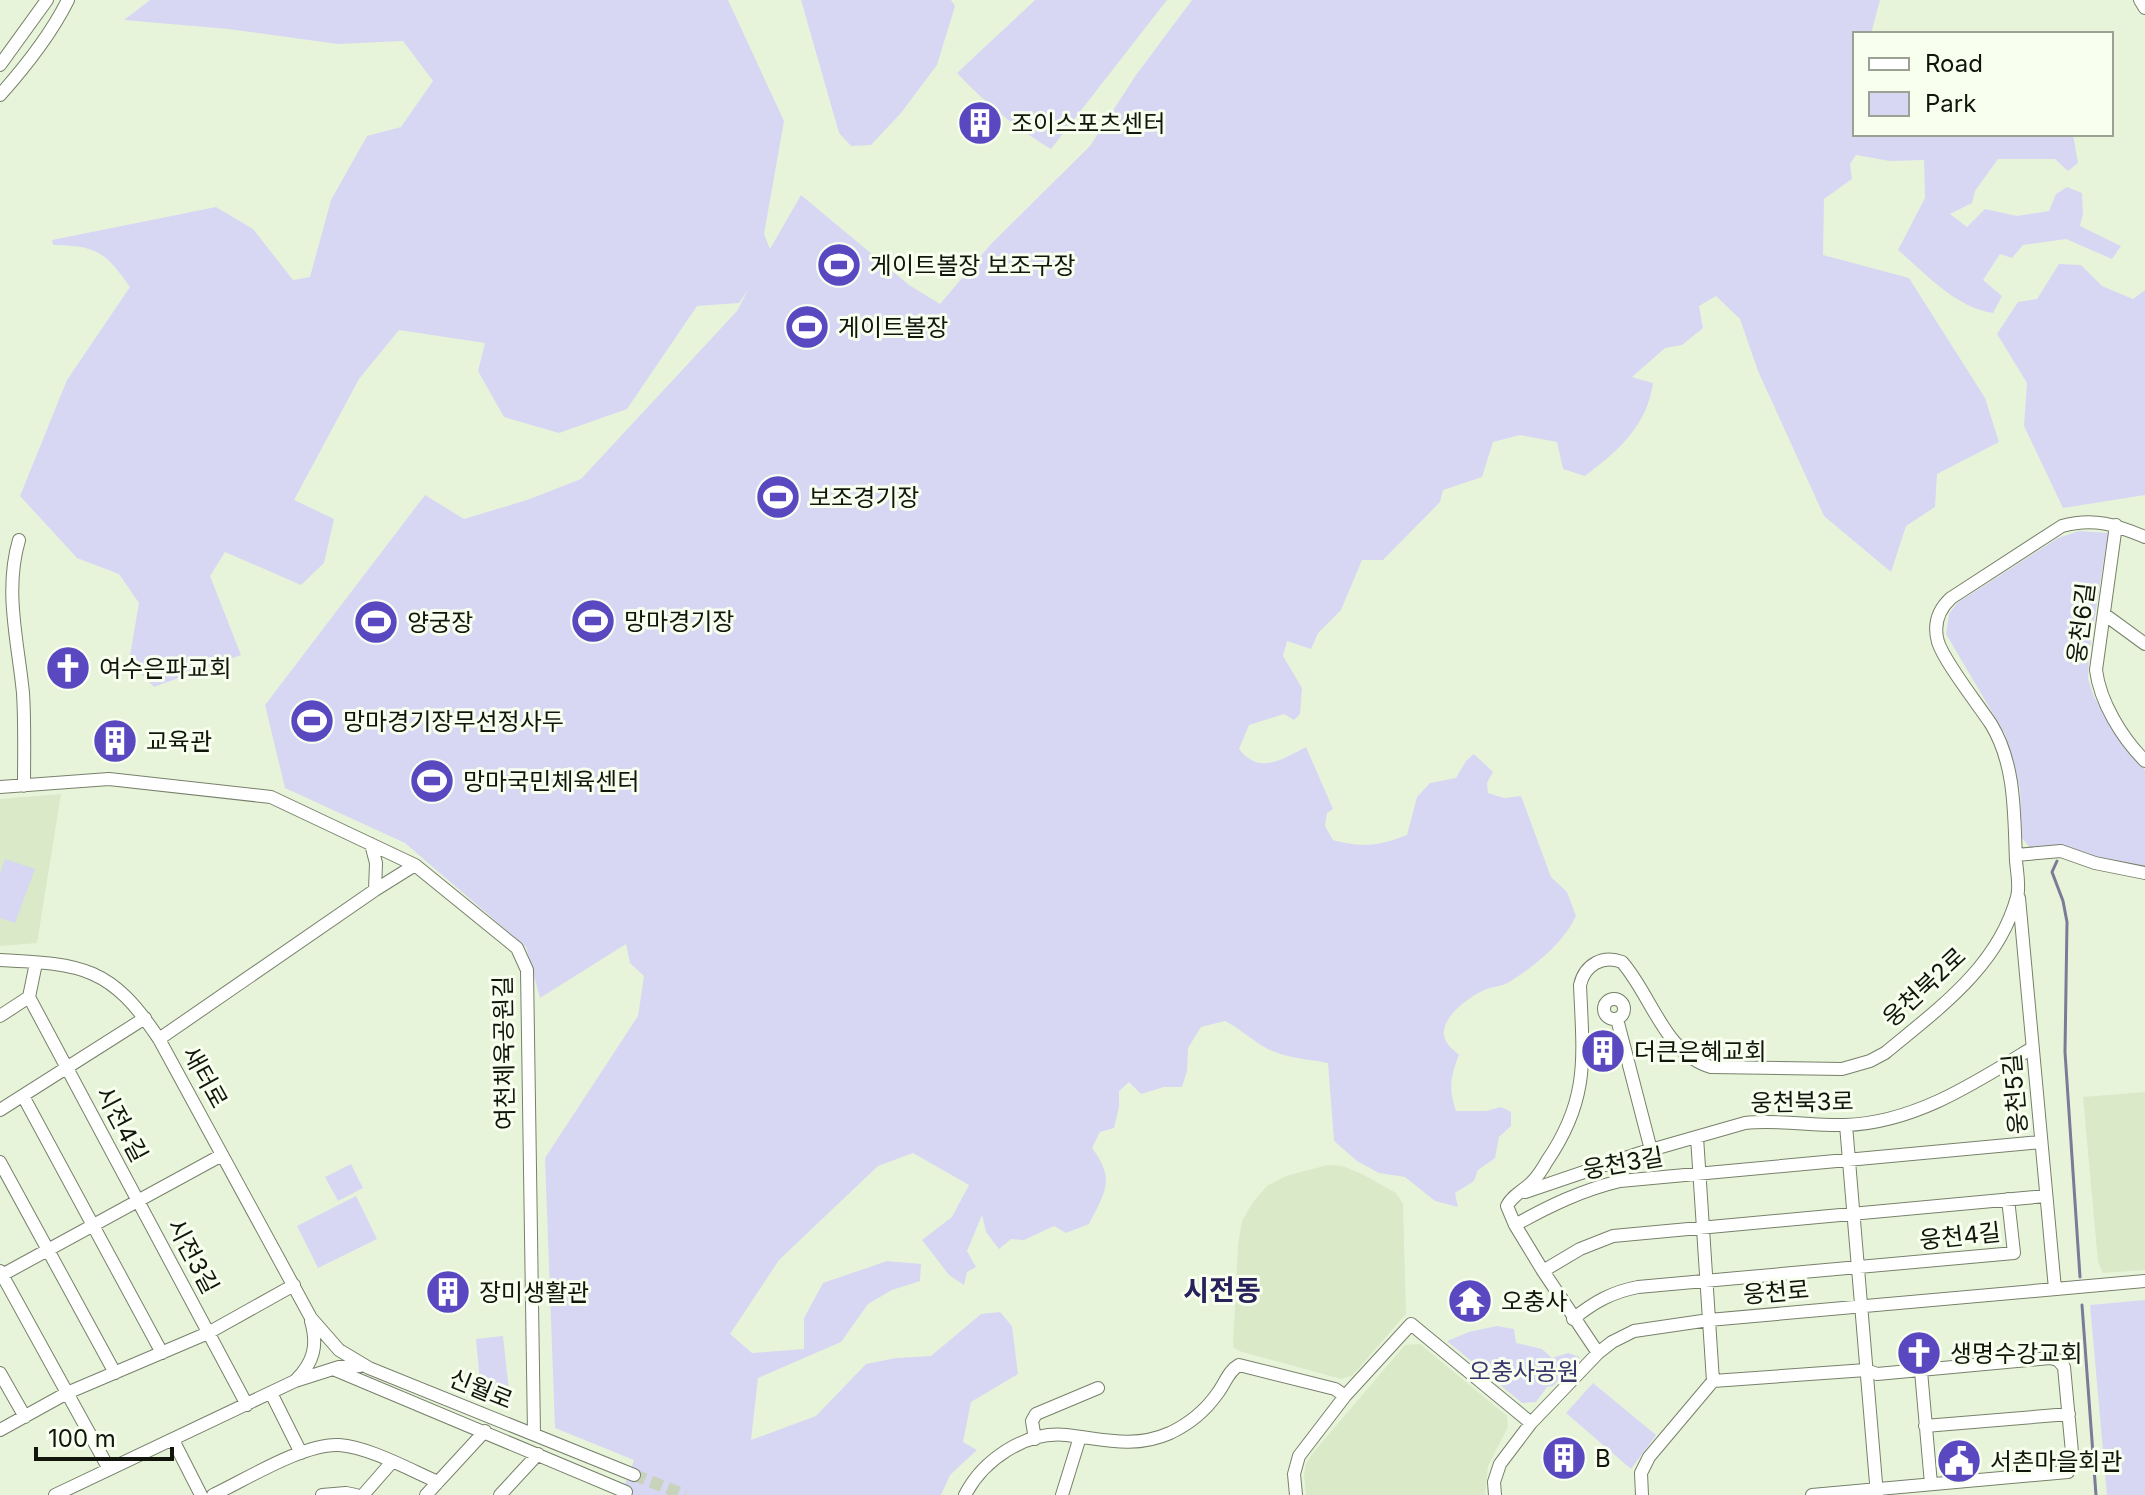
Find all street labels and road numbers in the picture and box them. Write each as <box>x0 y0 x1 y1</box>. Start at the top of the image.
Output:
street label: 웅천6길 <box>2062 581 2100 665</box>
street label: 웅천북2로 <box>1876 941 1972 1033</box>
street label: 여천체육공원길 <box>488 975 520 1131</box>
street label: 새터로 <box>176 1041 234 1113</box>
street label: 웅천5길 <box>1997 1052 2033 1136</box>
street label: 시전4길 <box>90 1081 154 1167</box>
street label: 웅천북3로 <box>1750 1087 1854 1117</box>
street label: 웅천3길 <box>1581 1142 1665 1184</box>
street label: 시전3길 <box>161 1213 225 1299</box>
street label: 웅천4길 <box>1918 1217 2002 1255</box>
street label: 웅천로 <box>1742 1275 1810 1309</box>
street label: 신월로 <box>445 1363 517 1415</box>

